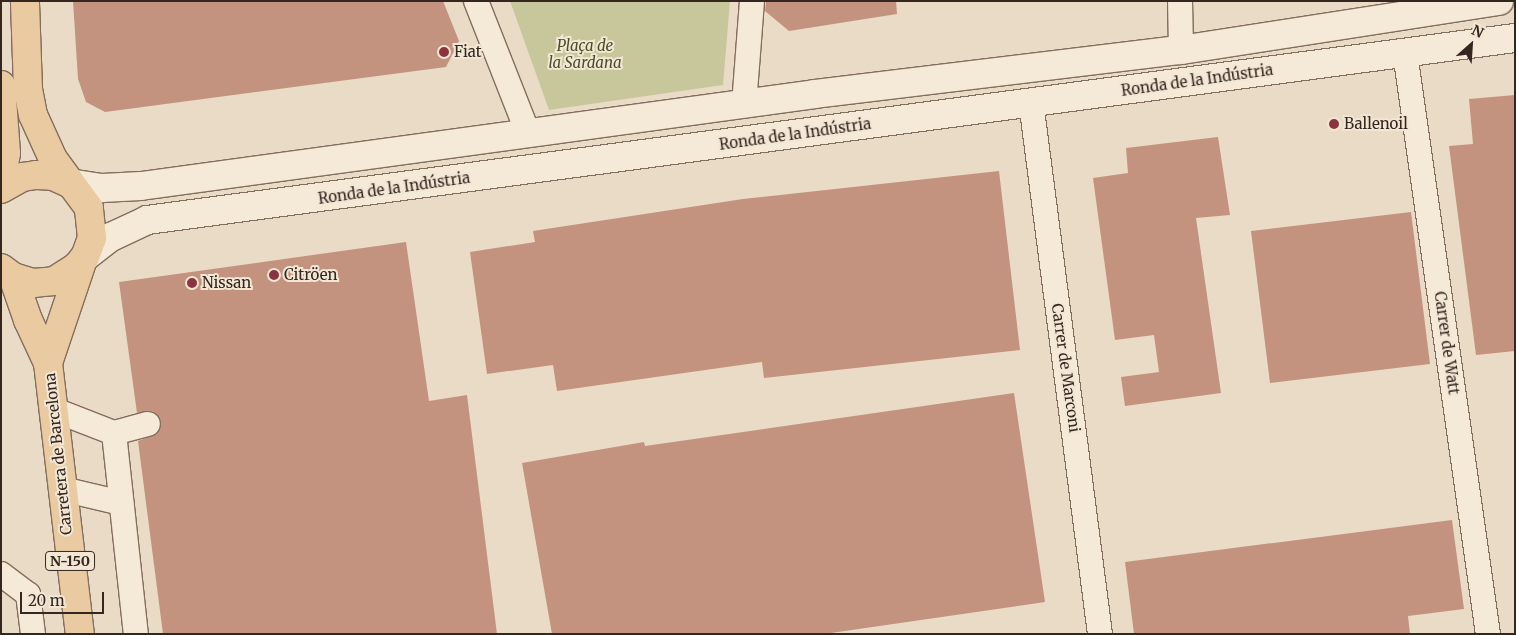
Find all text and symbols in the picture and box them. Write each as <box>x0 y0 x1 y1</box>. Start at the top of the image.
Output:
north arrow <box>1446 20 1496 70</box>
text: N <box>1469 21 1486 42</box>
park label: Plaça de la Sardana <box>548 36 622 71</box>
place label: Fiat <box>454 43 482 61</box>
marker: Fiat <box>438 46 450 58</box>
street label: Ronda de la Indústria <box>1120 60 1274 100</box>
street label: Ronda de la Indústria <box>718 114 872 154</box>
place label: Ballenoil <box>1344 115 1408 133</box>
marker: Ballenoil <box>1328 118 1340 130</box>
street label: Ronda de la Indústria <box>317 168 471 208</box>
place label: Citröen <box>284 266 337 284</box>
marker: Citröen <box>268 269 280 281</box>
place label: Nissan <box>202 274 251 292</box>
marker: Nissan <box>186 277 198 289</box>
street label: Carrer de Watt <box>1431 290 1463 396</box>
street label: Carrer de Marconi <box>1048 302 1084 434</box>
street label: Carretera de Barcelona <box>41 372 75 536</box>
road number: N-150 <box>45 550 95 572</box>
scale bar <box>22 582 106 614</box>
text: 20 m <box>28 591 65 610</box>

